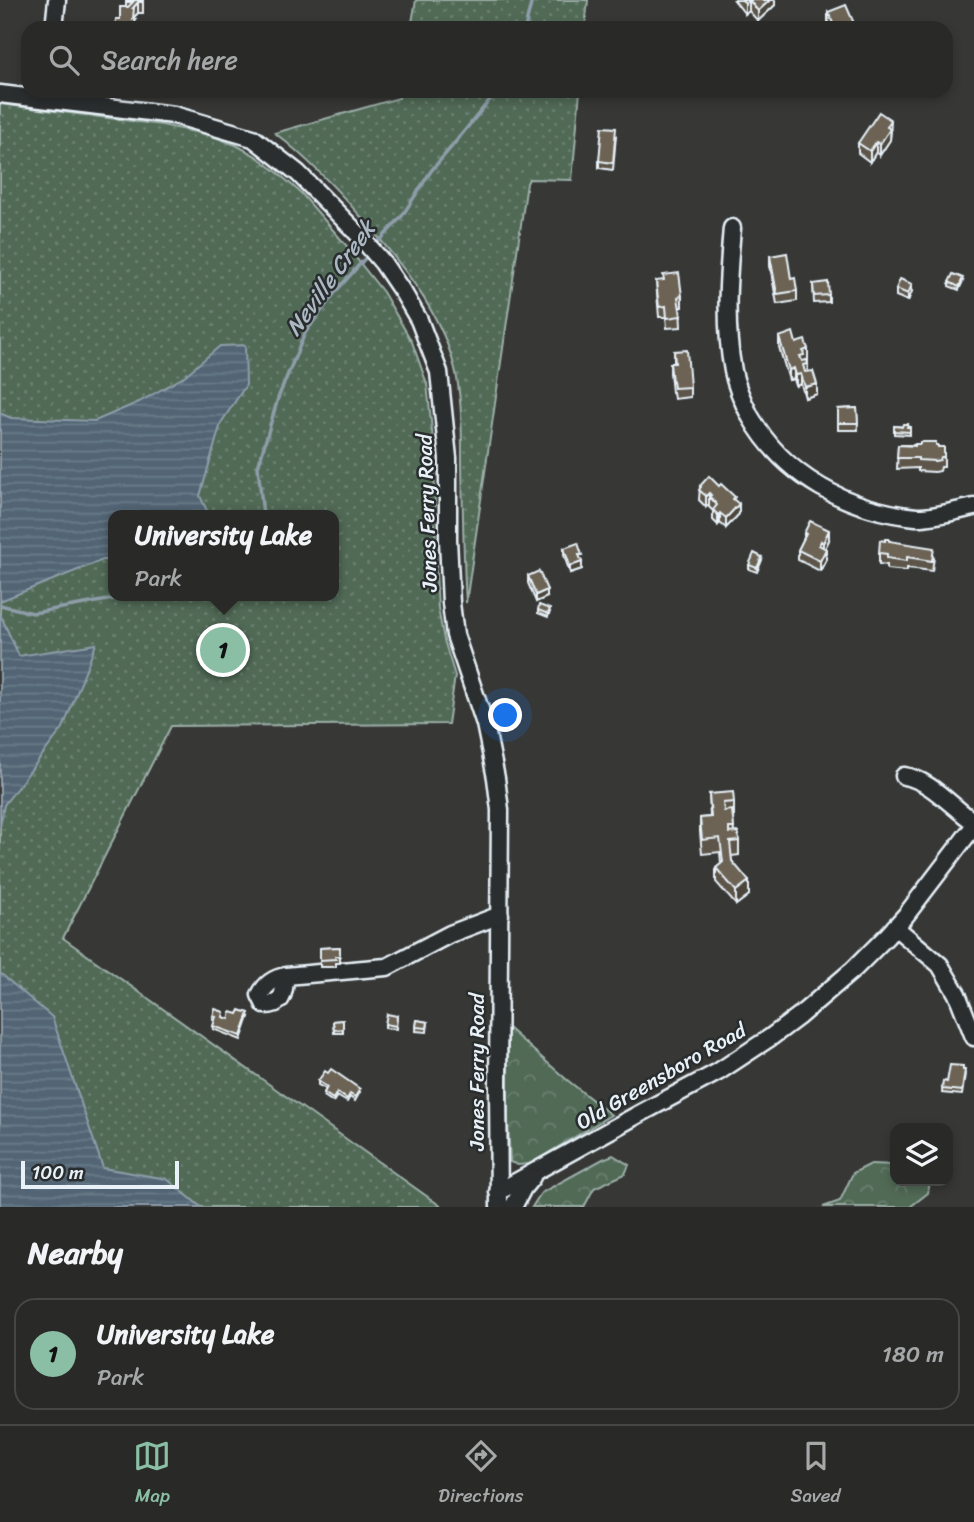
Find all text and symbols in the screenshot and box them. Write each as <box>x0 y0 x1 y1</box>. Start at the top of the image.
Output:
search box <box>21 21 953 98</box>
text: Search here <box>101 37 238 83</box>
icon: search <box>45 41 83 79</box>
water label: Neville Creek <box>274 210 388 345</box>
street label: Jones Ferry Road <box>405 432 449 593</box>
popup <box>108 510 339 601</box>
text: University Lake <box>135 512 312 558</box>
text: Park <box>135 558 182 599</box>
pin: 1 <box>200 624 246 676</box>
your location <box>488 698 522 732</box>
street label: Jones Ferry Road <box>458 991 496 1152</box>
street label: Old Greensboro Road <box>568 1011 755 1140</box>
map controls <box>890 1123 953 1186</box>
button: layers <box>890 1123 953 1186</box>
text: 100 m <box>32 1156 84 1189</box>
scale bar <box>21 1158 178 1190</box>
text: Nearby <box>28 1226 123 1280</box>
text: University Lake <box>97 1311 274 1357</box>
text: 1 <box>48 1334 58 1375</box>
text: 180 m <box>882 1334 944 1375</box>
text: Park <box>97 1357 144 1398</box>
tab: Map <box>133 1437 171 1512</box>
tab: Directions <box>438 1437 524 1512</box>
tab: Saved <box>790 1437 841 1512</box>

